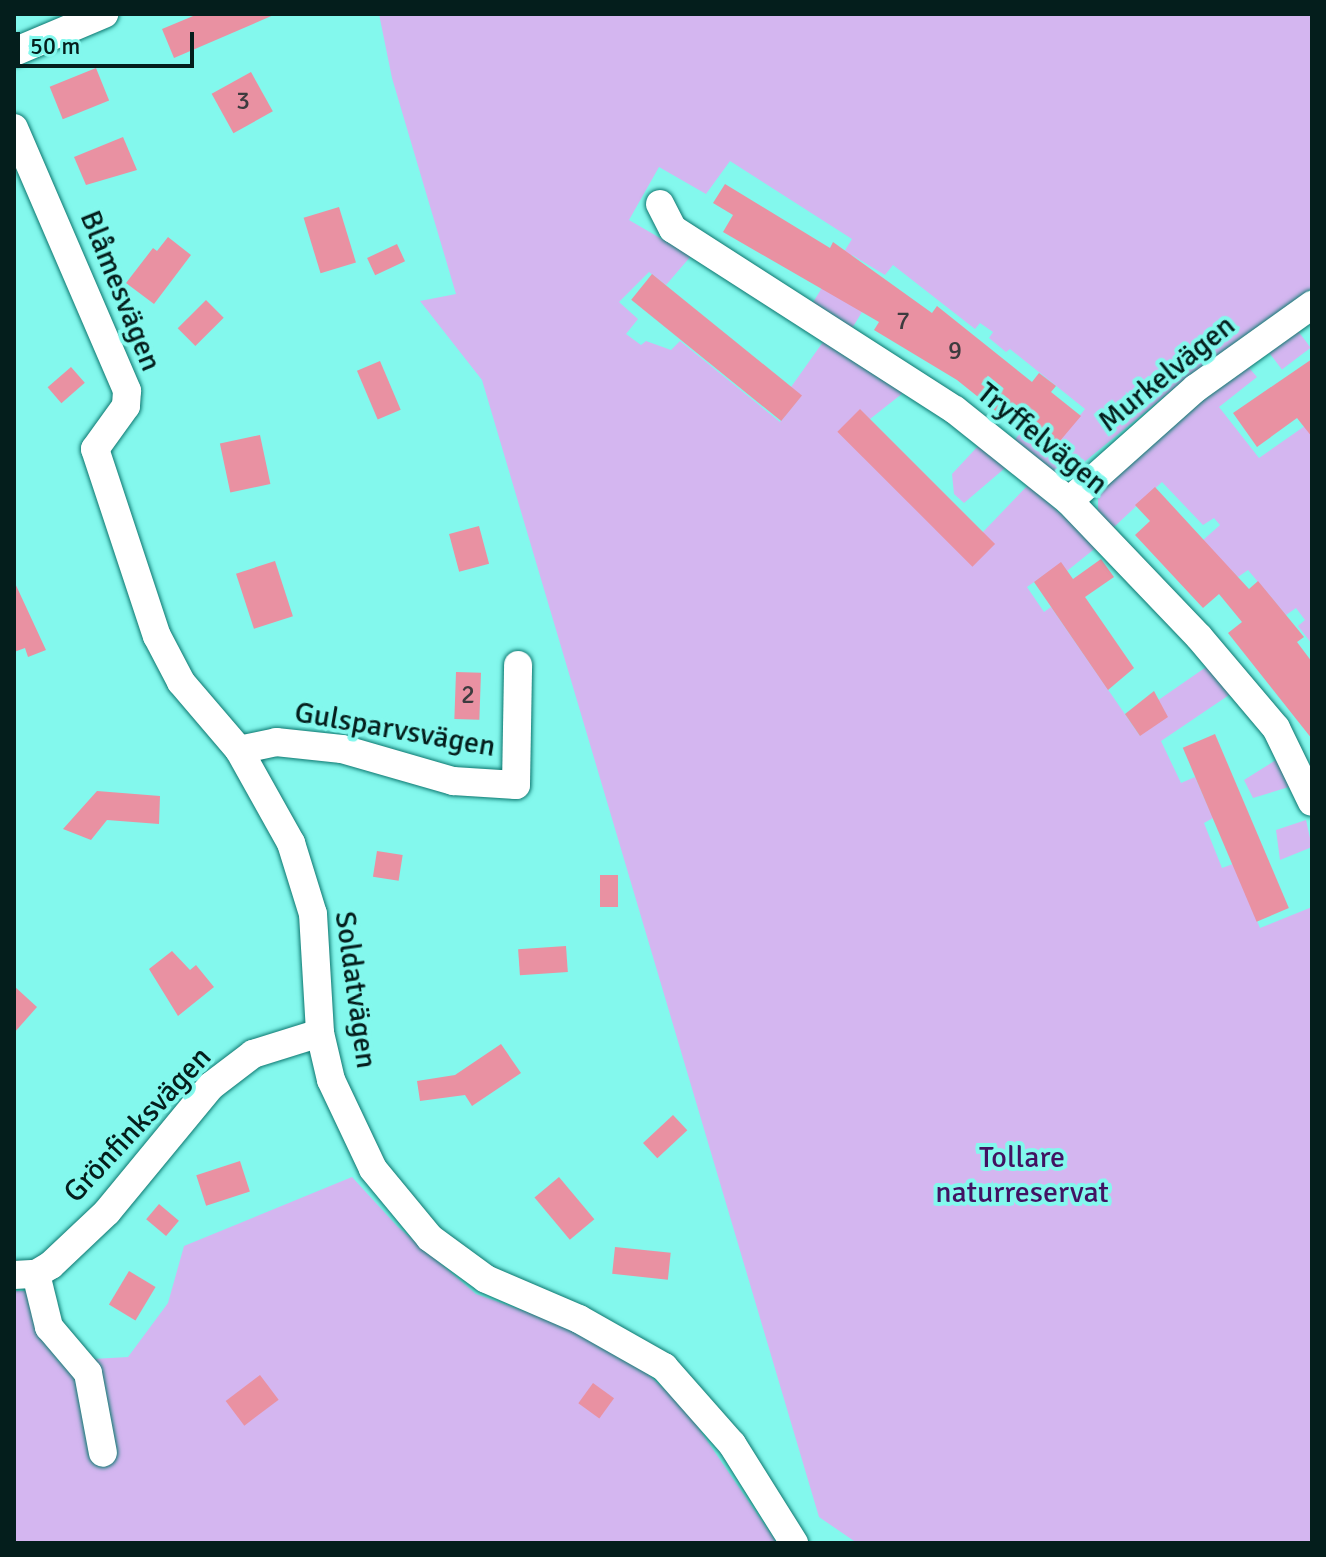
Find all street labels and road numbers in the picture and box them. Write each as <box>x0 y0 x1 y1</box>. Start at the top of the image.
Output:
street label: Blåmesvägen <box>71 205 169 377</box>
street label: Murkelvägen <box>1091 308 1243 440</box>
street label: Tryffelvägen <box>969 375 1115 503</box>
street label: Gulsparvsvägen <box>292 695 498 765</box>
street label: Soldatvägen <box>326 909 384 1071</box>
street label: Grönfinksvägen <box>57 1040 219 1210</box>

